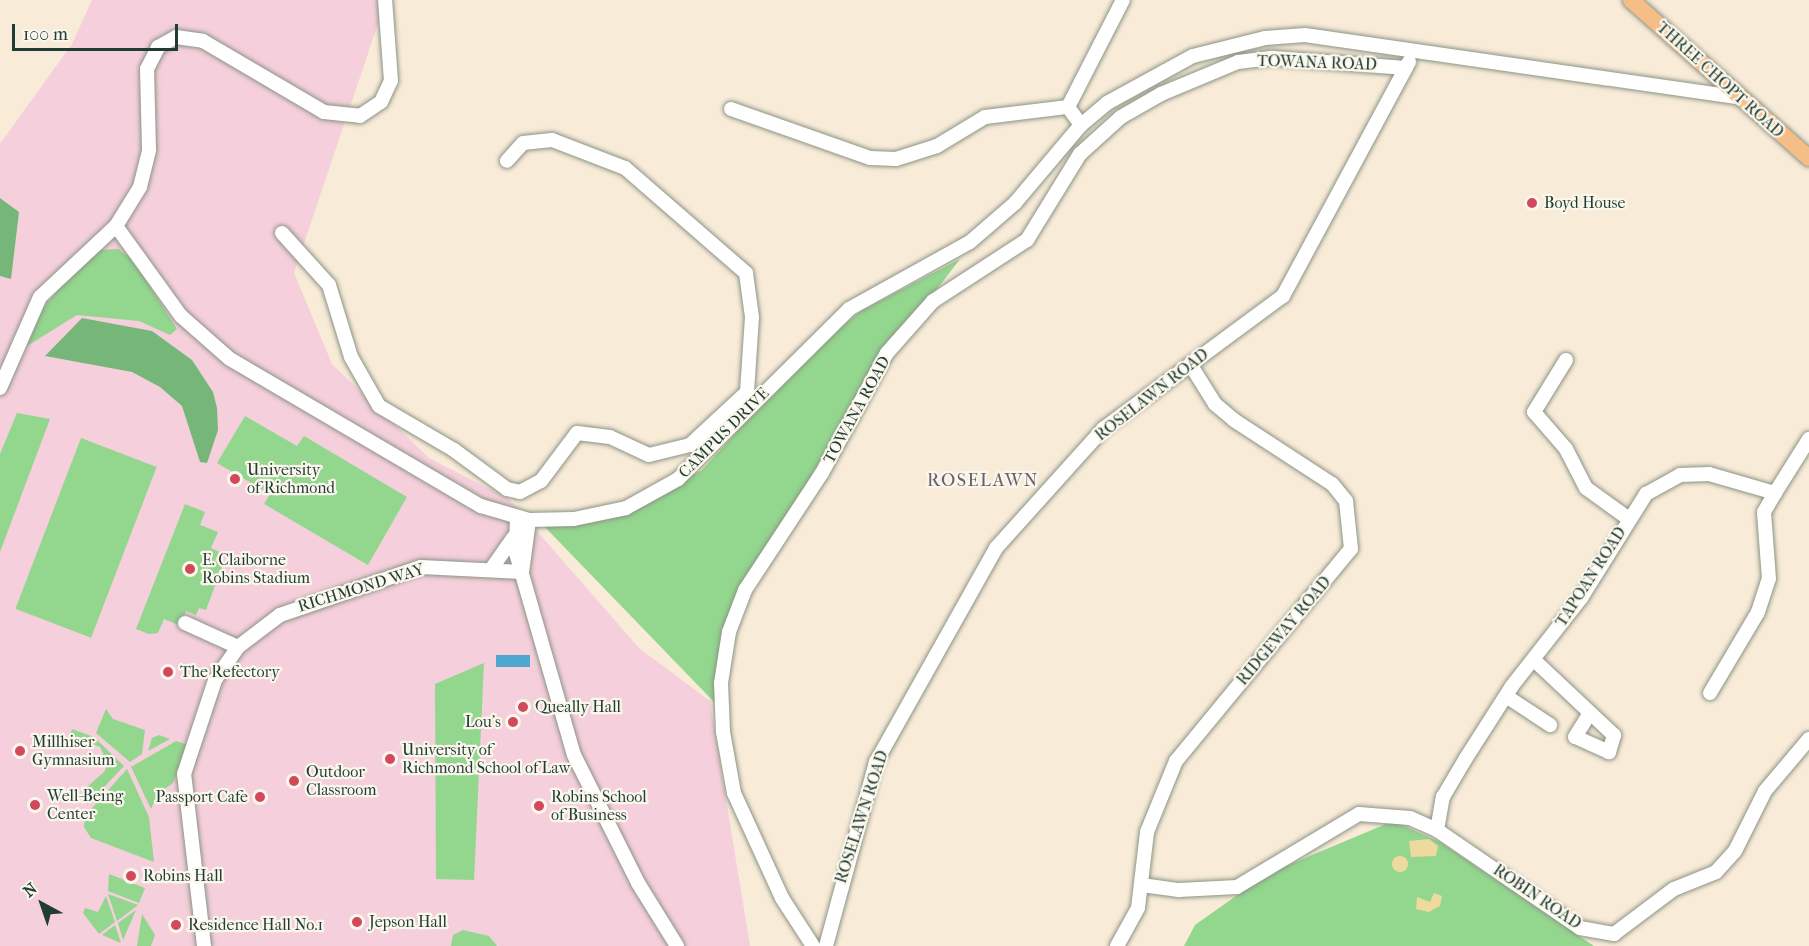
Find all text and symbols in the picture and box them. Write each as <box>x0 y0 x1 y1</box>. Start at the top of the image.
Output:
scale bar <box>15 12 182 50</box>
street label: THREE CHOPT ROAD <box>1653 18 1787 142</box>
text: 100 m <box>23 24 68 45</box>
street label: TOWANA ROAD <box>1257 51 1377 75</box>
place label: Boyd House <box>1544 193 1625 213</box>
marker: Boyd House <box>1525 196 1539 210</box>
street label: ROSELAWN ROAD <box>1092 345 1212 445</box>
street label: TOWANA ROAD <box>820 353 894 467</box>
street label: CAMPUS DRIVE <box>675 384 773 482</box>
place label: University of Richmond <box>247 460 335 498</box>
district label: ROSELAWN <box>927 470 1039 492</box>
marker: University of Richmond <box>228 472 242 486</box>
street label: TAPOAN ROAD <box>1552 524 1630 630</box>
place label: E. Claiborne Robins Stadium <box>202 550 310 588</box>
street label: RICHMOND WAY <box>295 560 427 616</box>
marker: E. Claiborne Robins Stadium <box>183 562 197 576</box>
street label: RIDGEWAY ROAD <box>1233 573 1335 689</box>
place label: The Refectory <box>180 662 280 682</box>
marker: The Refectory <box>161 665 175 679</box>
place label: Queally Hall <box>535 697 621 717</box>
marker: Queally Hall <box>516 700 530 714</box>
place label: Lou’s <box>465 712 501 732</box>
marker: Lou’s <box>506 715 520 729</box>
place label: Millhiser Gymnasium <box>32 732 115 770</box>
place label: University of Richmond School of Law <box>402 740 570 778</box>
marker: Millhiser Gymnasium <box>13 744 27 758</box>
street label: ROSELAWN ROAD <box>831 748 893 886</box>
marker: University of Richmond School of Law <box>383 752 397 766</box>
place label: Outdoor Classroom <box>306 762 377 800</box>
marker: Outdoor Classroom <box>287 774 301 788</box>
place label: Well-Being Center <box>47 786 123 824</box>
place label: Passport Cafe <box>155 787 248 807</box>
place label: Robins School of Business <box>551 787 647 825</box>
marker: Passport Cafe <box>253 790 267 804</box>
marker: Well-Being Center <box>28 798 42 812</box>
marker: Robins School of Business <box>532 799 546 813</box>
street label: ROBIN ROAD <box>1489 861 1585 933</box>
place label: Robins Hall <box>143 866 223 886</box>
marker: Robins Hall <box>124 869 138 883</box>
north arrow <box>12 874 72 934</box>
text: N <box>19 879 41 901</box>
place label: Jepson Hall <box>369 912 447 932</box>
place label: Residence Hall No.1 <box>188 915 323 935</box>
marker: Jepson Hall <box>350 915 364 929</box>
marker: Residence Hall No.1 <box>169 918 183 932</box>

